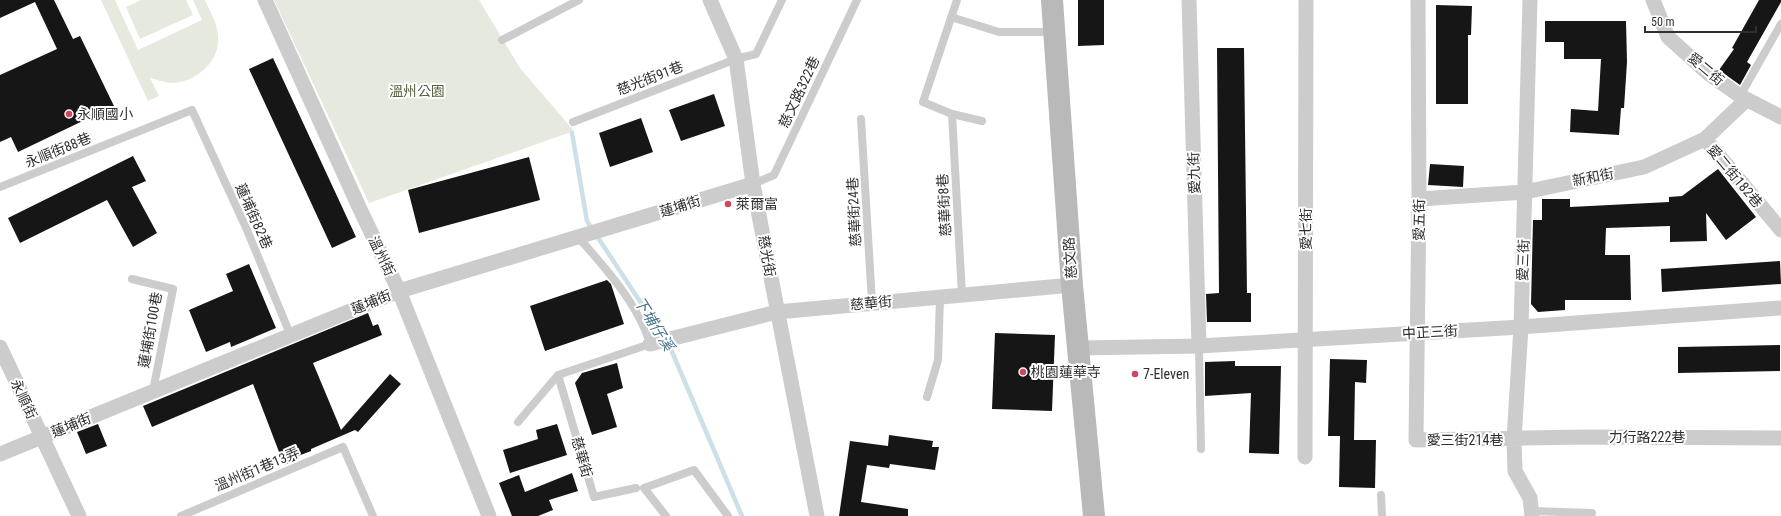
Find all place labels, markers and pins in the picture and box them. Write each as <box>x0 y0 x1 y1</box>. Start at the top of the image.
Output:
place label: 永順國小 <box>77 106 133 122</box>
marker: 永順國小 <box>64 109 74 119</box>
place label: 萊爾富 <box>736 196 778 212</box>
marker: 萊爾富 <box>723 199 733 209</box>
place label: 桃園蓮華寺 <box>1031 364 1101 380</box>
place label: 7-Eleven <box>1143 366 1189 382</box>
marker: 桃園蓮華寺 <box>1018 367 1028 377</box>
marker: 7-Eleven <box>1130 369 1140 379</box>

